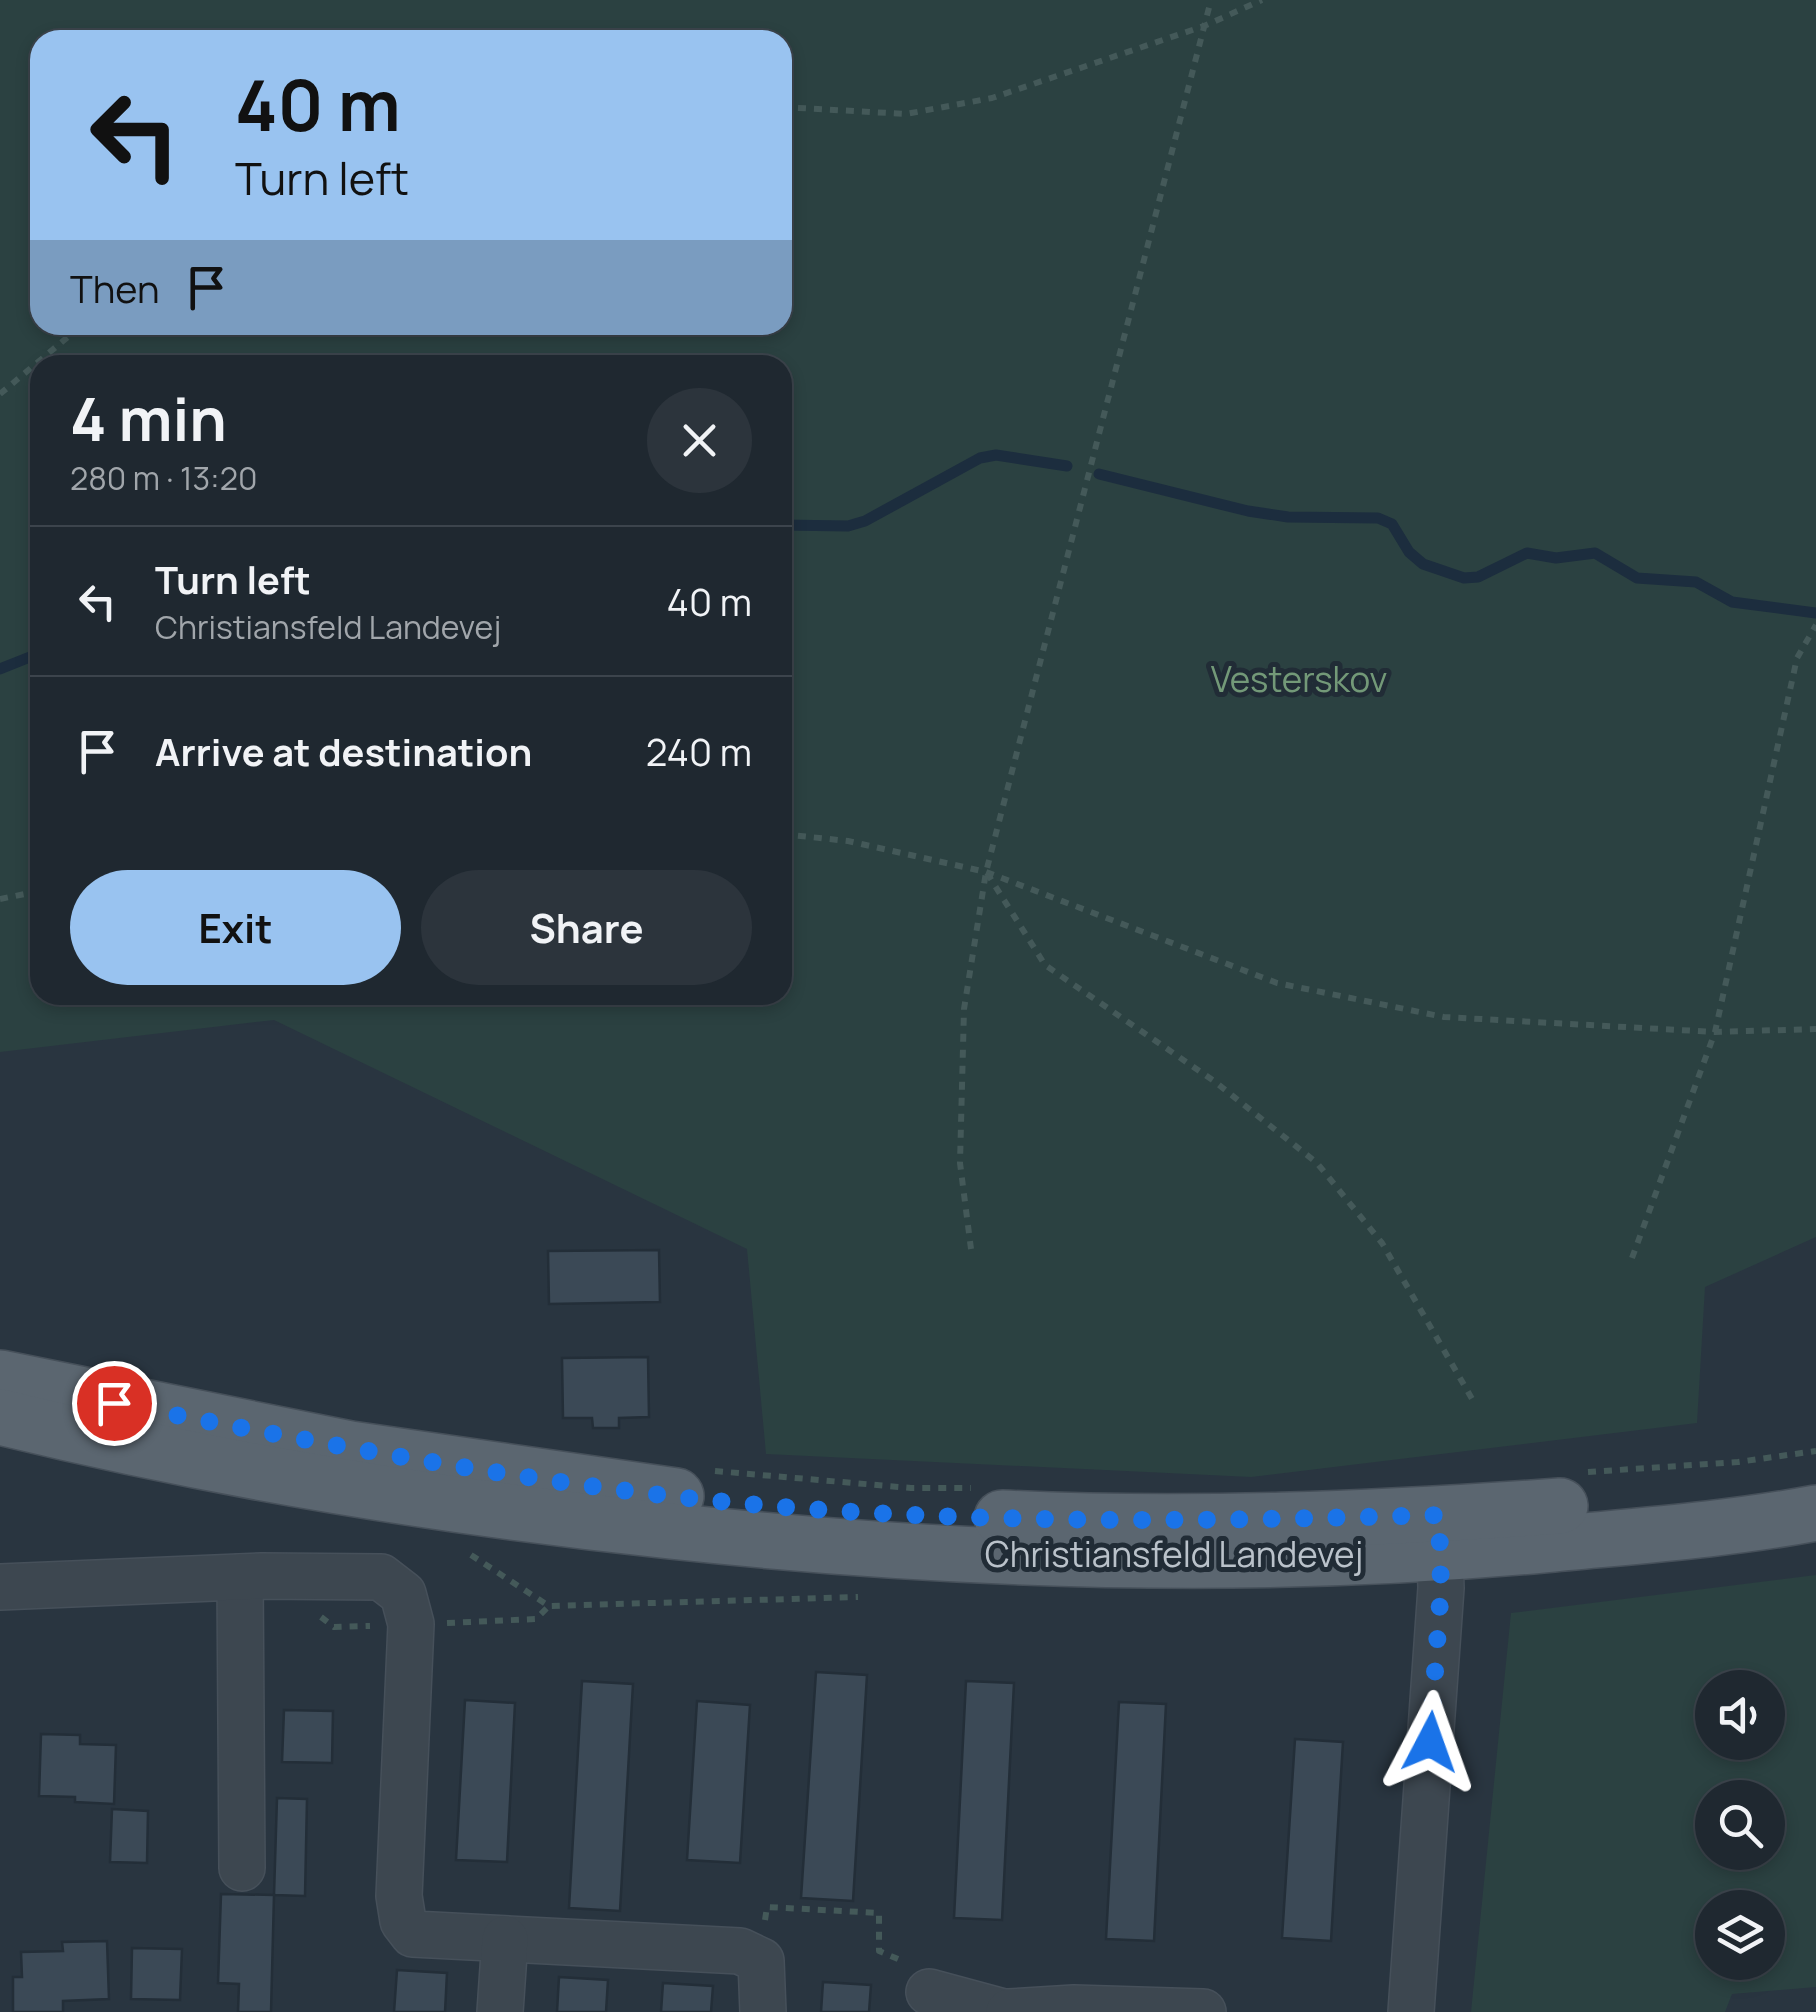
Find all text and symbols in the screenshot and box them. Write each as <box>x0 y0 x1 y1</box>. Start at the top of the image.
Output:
text: 40 m <box>235 56 401 152</box>
icon: left <box>70 70 200 200</box>
text: Turn left <box>235 147 409 209</box>
icon: arrive <box>179 260 234 315</box>
text: Then <box>70 262 159 314</box>
text: 4 min <box>70 377 227 459</box>
button: close <box>647 388 752 493</box>
text: 280 m · 13:20 <box>70 456 257 500</box>
text: Turn left <box>155 553 311 605</box>
icon: left <box>70 574 125 629</box>
text: 40 m <box>667 575 752 627</box>
text: Christiansfeld Landevej <box>155 605 501 649</box>
park label: Vesterskov <box>1211 655 1388 703</box>
icon: arrive <box>70 724 125 779</box>
text: Arrive at destination <box>155 725 532 777</box>
text: 240 m <box>646 725 752 777</box>
button: Exit <box>70 870 401 985</box>
button: Share <box>421 870 752 985</box>
pin <box>72 1361 157 1446</box>
icon: arrive <box>87 1376 142 1431</box>
street label: Christiansfeld Landevej <box>985 1530 1363 1578</box>
map controls <box>1695 1670 1785 1980</box>
button: sound <box>1695 1670 1785 1760</box>
position arrow <box>1378 1690 1482 1794</box>
button: search <box>1695 1780 1785 1870</box>
button: layers <box>1695 1890 1785 1980</box>

